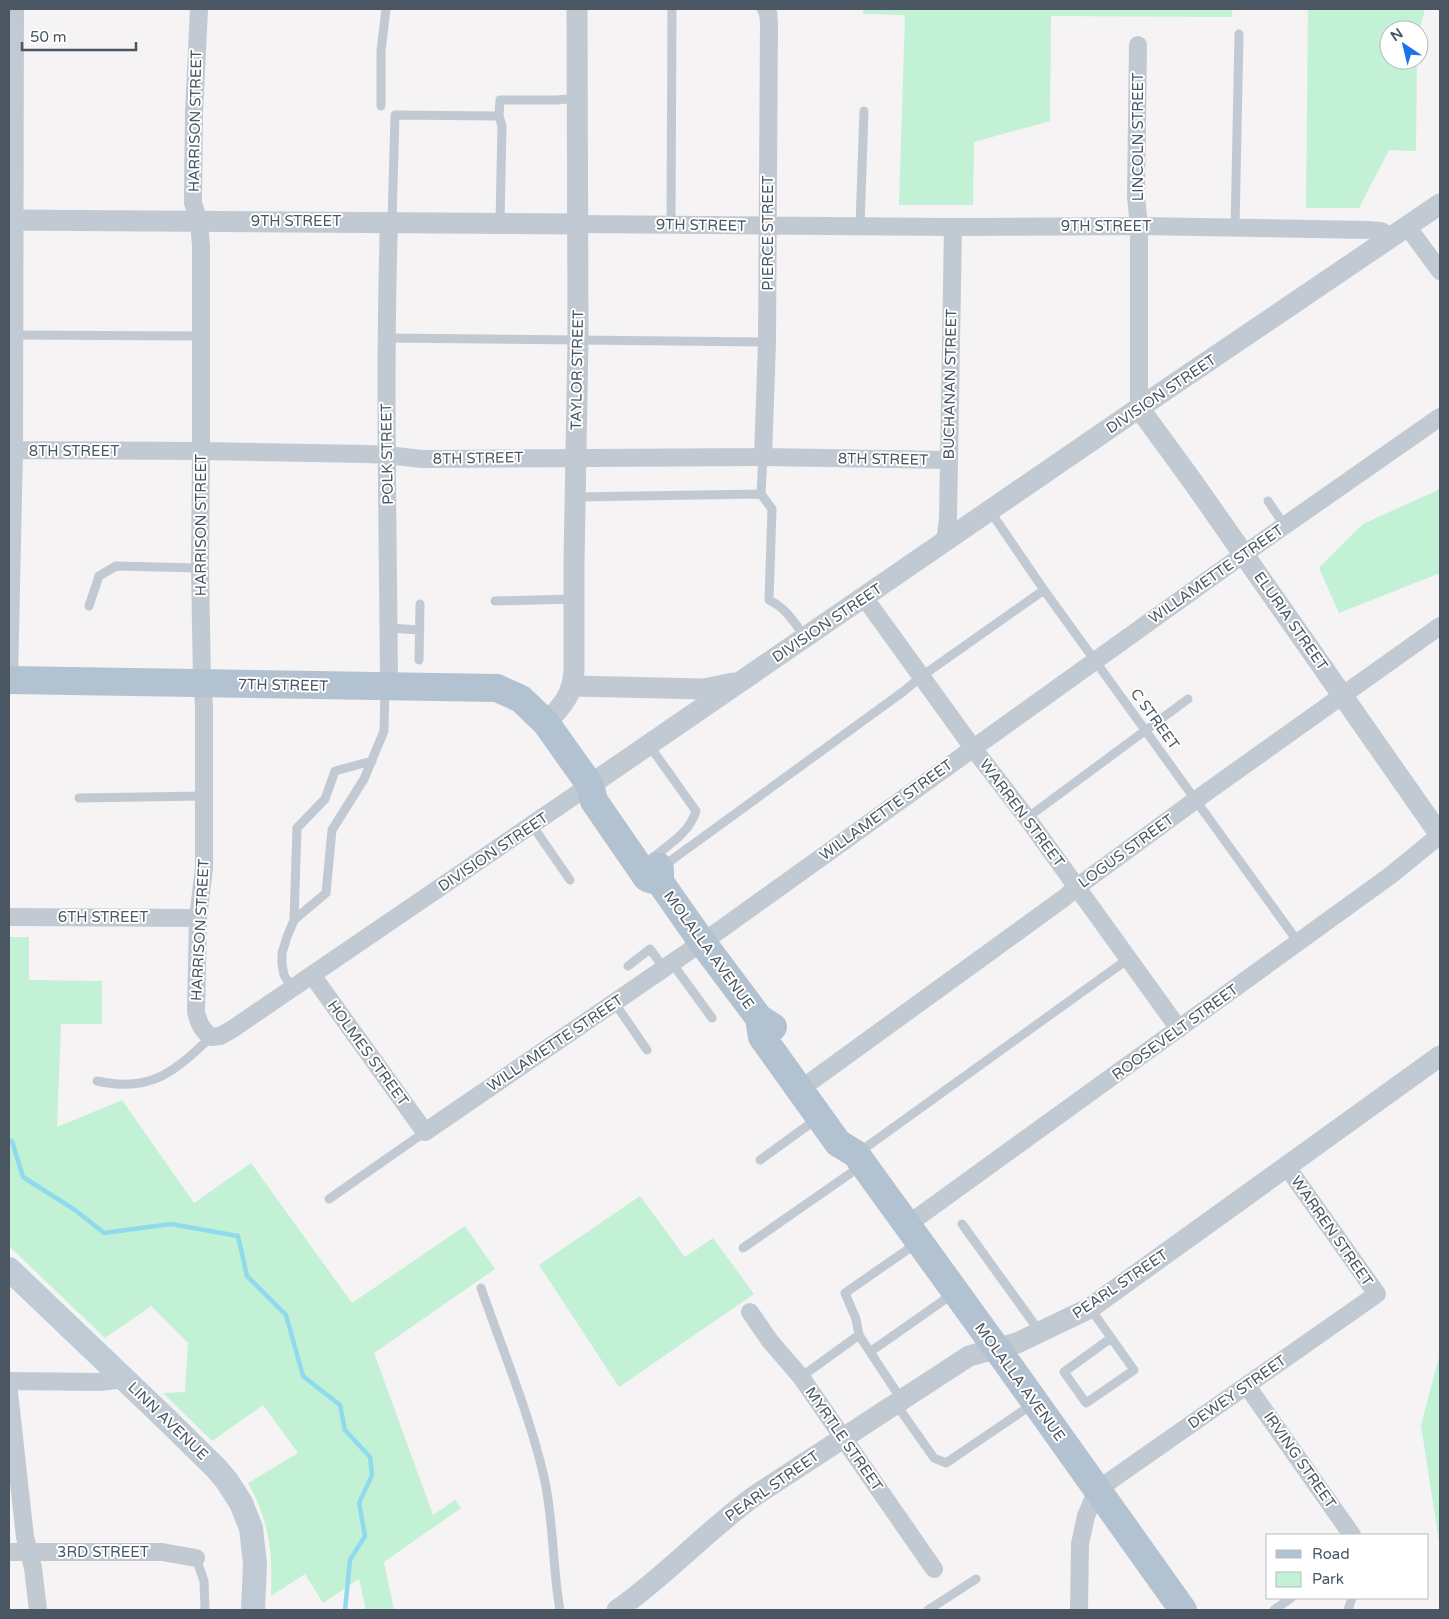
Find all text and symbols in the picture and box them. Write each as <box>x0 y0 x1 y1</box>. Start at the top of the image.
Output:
scale bar <box>22 20 136 52</box>
north arrow <box>1379 20 1429 70</box>
text: N <box>1387 25 1406 45</box>
text: 50 m <box>30 28 67 46</box>
street label: HARRISON STREET <box>185 50 205 192</box>
street label: LINCOLN STREET <box>1129 73 1147 201</box>
street label: PIERCE STREET <box>759 175 777 291</box>
street label: 9TH STREET <box>251 212 341 230</box>
street label: 9TH STREET <box>656 215 746 235</box>
street label: 9TH STREET <box>1061 217 1151 235</box>
street label: BUCHANAN STREET <box>940 309 960 459</box>
street label: TAYLOR STREET <box>567 310 587 430</box>
street label: DIVISION STREET <box>1103 351 1219 437</box>
street label: POLK STREET <box>377 403 397 505</box>
street label: 8TH STREET <box>29 442 119 460</box>
street label: 8TH STREET <box>433 448 523 468</box>
street label: 8TH STREET <box>838 449 928 469</box>
street label: HARRISON STREET <box>192 454 210 596</box>
street label: WILLAMETTE STREET <box>1145 521 1287 627</box>
street label: ELURIA STREET <box>1250 568 1332 674</box>
street label: DIVISION STREET <box>769 580 885 666</box>
street label: 7TH STREET <box>238 675 328 695</box>
street label: C STREET <box>1127 685 1183 753</box>
street label: WILLAMETTE STREET <box>816 756 956 864</box>
street label: WARREN STREET <box>976 756 1068 870</box>
street label: DIVISION STREET <box>435 809 551 895</box>
street label: LOGUS STREET <box>1075 810 1177 892</box>
street label: HARRISON STREET <box>187 858 213 1002</box>
street label: MOLALLA AVENUE <box>660 887 758 1013</box>
street label: 6TH STREET <box>58 908 148 926</box>
street label: ROOSEVELT STREET <box>1109 980 1241 1084</box>
street label: WILLAMETTE STREET <box>484 991 626 1095</box>
street label: HOLMES STREET <box>324 997 412 1109</box>
street label: WARREN STREET <box>1287 1173 1377 1289</box>
street label: PEARL STREET <box>1069 1246 1171 1322</box>
street label: MOLALLA AVENUE <box>971 1319 1069 1445</box>
street label: DEWEY STREET <box>1184 1351 1290 1433</box>
street label: LINN AVENUE <box>124 1378 212 1464</box>
street label: MYRTLE STREET <box>801 1384 887 1494</box>
street label: IRVING STREET <box>1260 1408 1340 1512</box>
street label: PEARL STREET <box>721 1447 823 1525</box>
legend <box>1266 1534 1429 1599</box>
street label: 3RD STREET <box>57 1543 149 1561</box>
text: Road <box>1312 1545 1350 1563</box>
text: Park <box>1312 1570 1344 1588</box>

